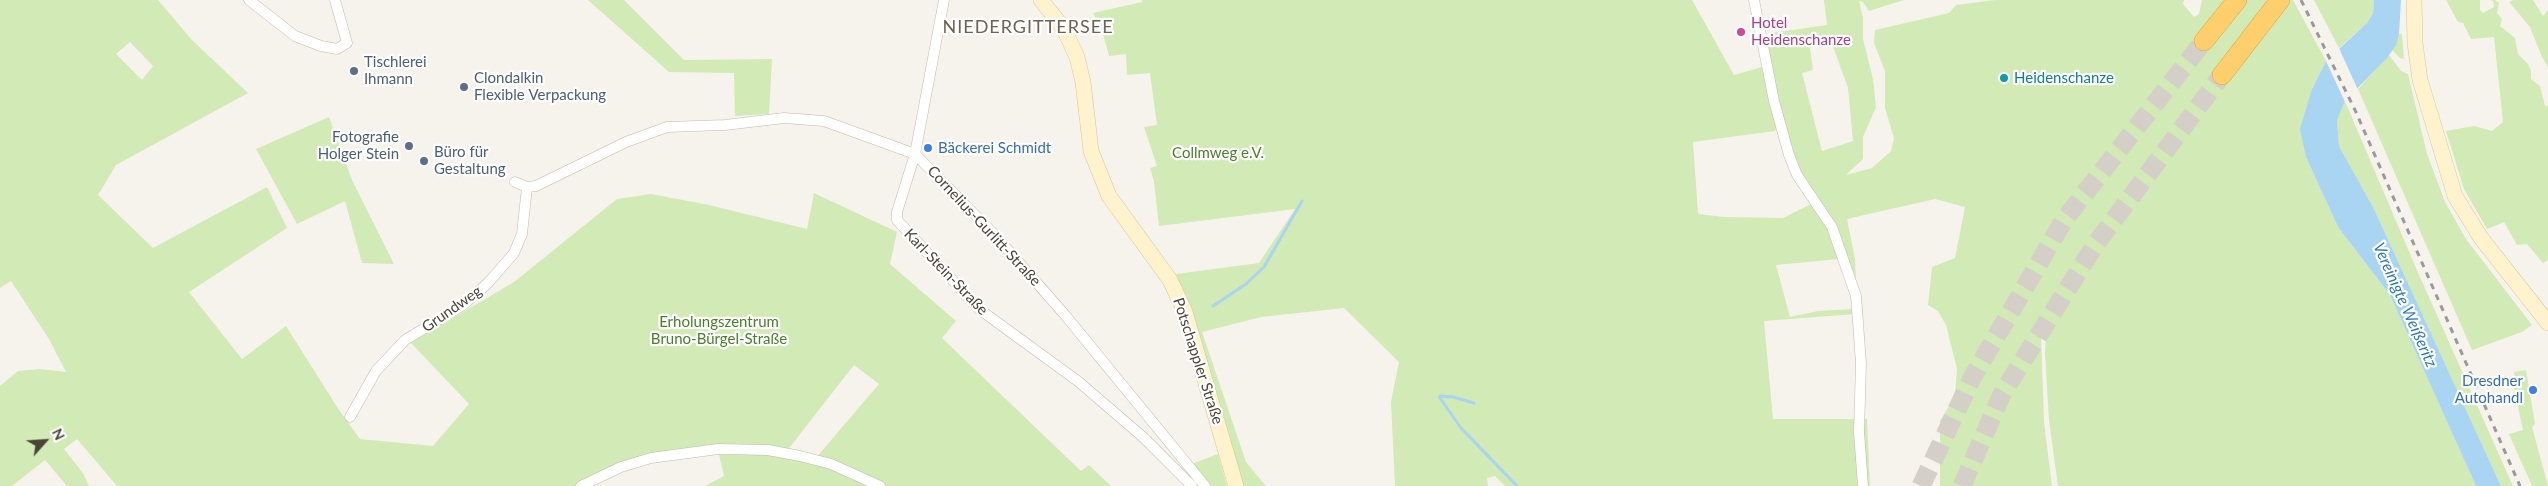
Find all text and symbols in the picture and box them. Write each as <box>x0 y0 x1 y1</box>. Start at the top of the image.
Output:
place label: Hotel Heidenschanze <box>1751 14 1851 49</box>
district label: NIEDERGITTERSEE <box>941 16 1115 38</box>
marker: Hotel Heidenschanze <box>1735 26 1747 38</box>
place label: Tischlerei Ihmann <box>364 53 427 88</box>
marker: Tischlerei Ihmann <box>348 65 360 77</box>
place label: Clondalkin Flexible Verpackung <box>474 69 606 104</box>
place label: Heidenschanze <box>2014 69 2114 87</box>
marker: Heidenschanze <box>1998 72 2010 84</box>
marker: Clondalkin Flexible Verpackung <box>458 81 470 93</box>
place label: Fotografie Holger Stein <box>318 128 399 163</box>
place label: Bäckerei Schmidt <box>938 139 1051 157</box>
marker: Fotografie Holger Stein <box>403 140 415 152</box>
marker: Bäckerei Schmidt <box>922 142 934 154</box>
place label: Büro für Gestaltung <box>434 143 506 178</box>
park label: Collmweg e.V. <box>1172 144 1264 162</box>
marker: Büro für Gestaltung <box>418 155 430 167</box>
street label: Cornelius-Gurlitt-Straße <box>924 162 1044 290</box>
street label: Karl-Stein-Straße <box>900 225 992 319</box>
water label: Vereinigte Weißeritz <box>2369 240 2441 370</box>
street label: Grundweg <box>419 282 485 336</box>
street label: Potschappler Straße <box>1169 295 1227 427</box>
park label: Erholungszentrum Bruno-Bürgel-Straße <box>651 313 787 348</box>
place label: Dresdner Autohandl <box>2455 372 2523 407</box>
marker: Dresdner Autohandl <box>2527 384 2539 396</box>
north arrow <box>20 416 70 466</box>
text: N <box>49 426 69 443</box>

